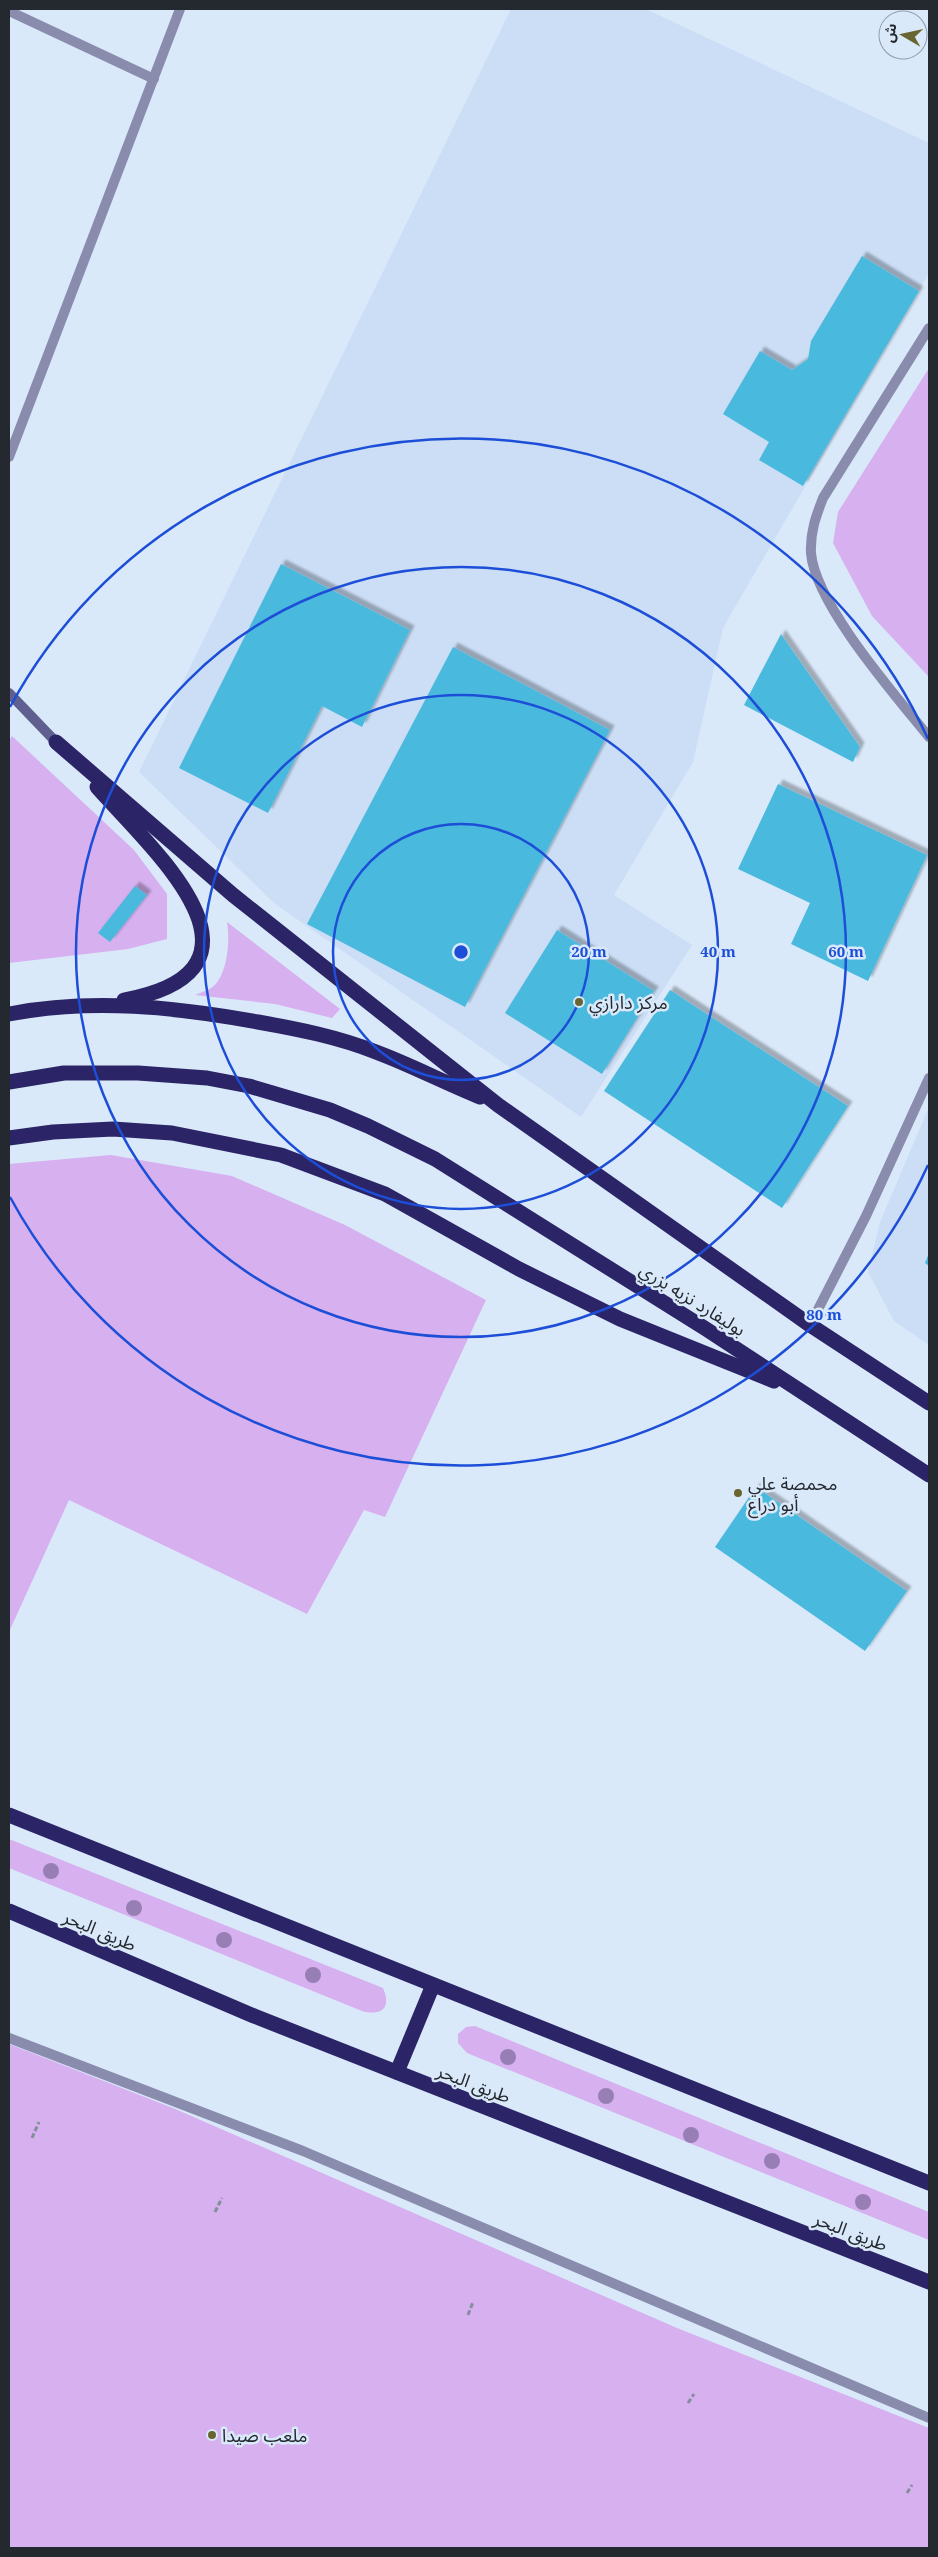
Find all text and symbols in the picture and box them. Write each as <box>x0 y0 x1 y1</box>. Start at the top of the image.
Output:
north arrow <box>878 10 928 60</box>
text: ش <box>879 22 901 44</box>
text: 20 m <box>571 941 607 961</box>
text: 40 m <box>700 941 736 961</box>
text: 60 m <box>828 941 864 961</box>
centre of rings <box>452 943 470 961</box>
place label: مركز دارازي <box>589 990 668 1016</box>
marker: مركز دارازي <box>573 996 585 1008</box>
street label: بوليفارد نزيه بزري <box>634 1257 751 1343</box>
text: 80 m <box>806 1304 842 1324</box>
place label: محمصة علي أبو دراع <box>748 1471 838 1519</box>
marker: محمصة علي أبو دراع <box>732 1487 744 1499</box>
street label: طريق البحر <box>59 1903 140 1956</box>
street label: طريق البحر <box>433 2058 514 2108</box>
street label: طريق البحر <box>810 2206 891 2256</box>
place label: ملعب صيدا <box>222 2423 307 2447</box>
marker: ملعب صيدا <box>206 2429 218 2441</box>

